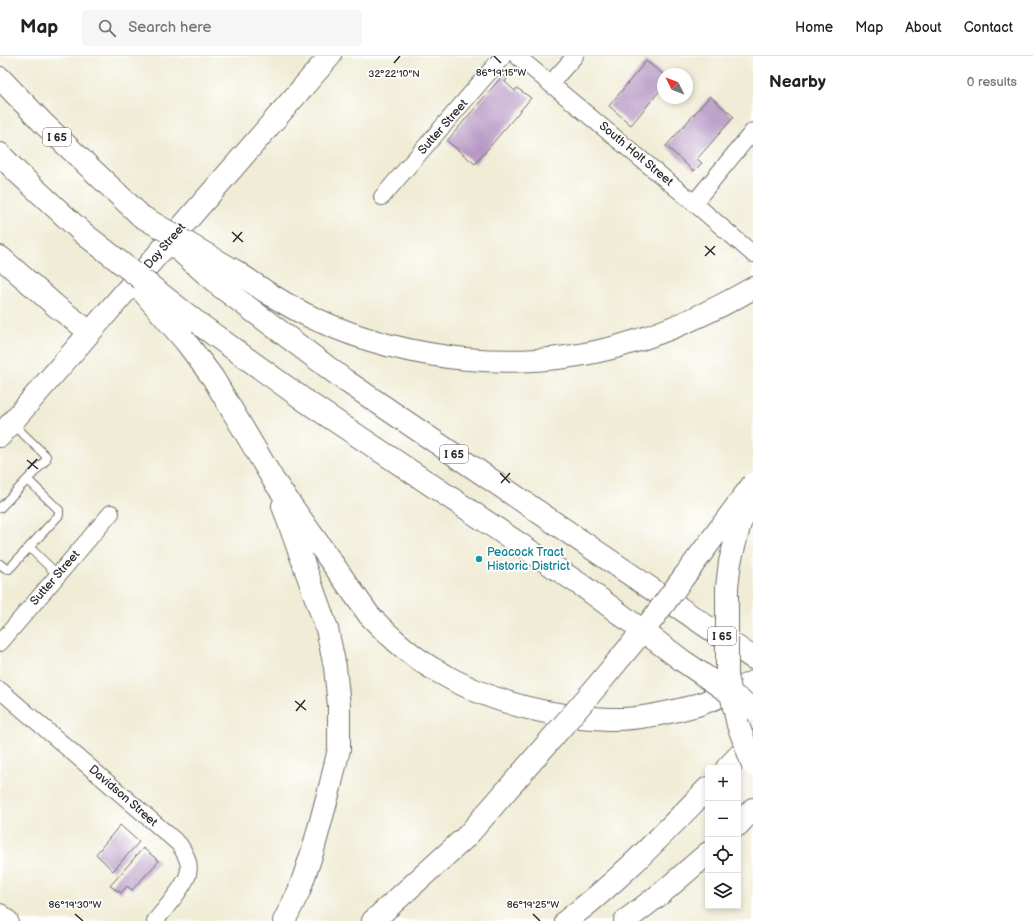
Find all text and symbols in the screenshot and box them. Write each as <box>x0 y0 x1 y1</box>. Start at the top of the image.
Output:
search box <box>82 10 362 46</box>
text: Map <box>20 16 58 39</box>
icon: search <box>96 17 118 39</box>
text: Search here <box>128 18 211 37</box>
text: Home <box>795 19 833 36</box>
text: Map <box>855 19 883 36</box>
text: About <box>905 19 942 36</box>
text: Contact <box>964 19 1013 36</box>
text: 86°19'15"W <box>476 67 526 79</box>
text: 32°22'10"N <box>368 68 420 80</box>
north arrow <box>657 68 693 104</box>
text: Nearby <box>769 72 826 92</box>
text: 0 results <box>967 74 1017 90</box>
street label: Sutter Street <box>415 96 471 158</box>
street label: South Holt Street <box>596 119 676 190</box>
road number: I 65 <box>43 128 71 146</box>
street label: Day Street <box>141 220 189 272</box>
road number: I 65 <box>440 445 468 463</box>
place label: Peacock Tract Historic District <box>487 545 570 574</box>
street label: Sutter Street <box>27 547 83 609</box>
marker: Peacock Tract Historic District <box>474 554 484 564</box>
road number: I 65 <box>708 627 736 645</box>
street label: Davidson Street <box>86 762 161 830</box>
map controls <box>705 765 741 909</box>
button: + <box>705 765 741 801</box>
button: − <box>705 801 741 837</box>
button: locate <box>705 837 741 873</box>
button: layers <box>705 873 741 909</box>
text: 86°19'30"W <box>48 899 102 911</box>
text: 86°19'25"W <box>507 899 559 911</box>

